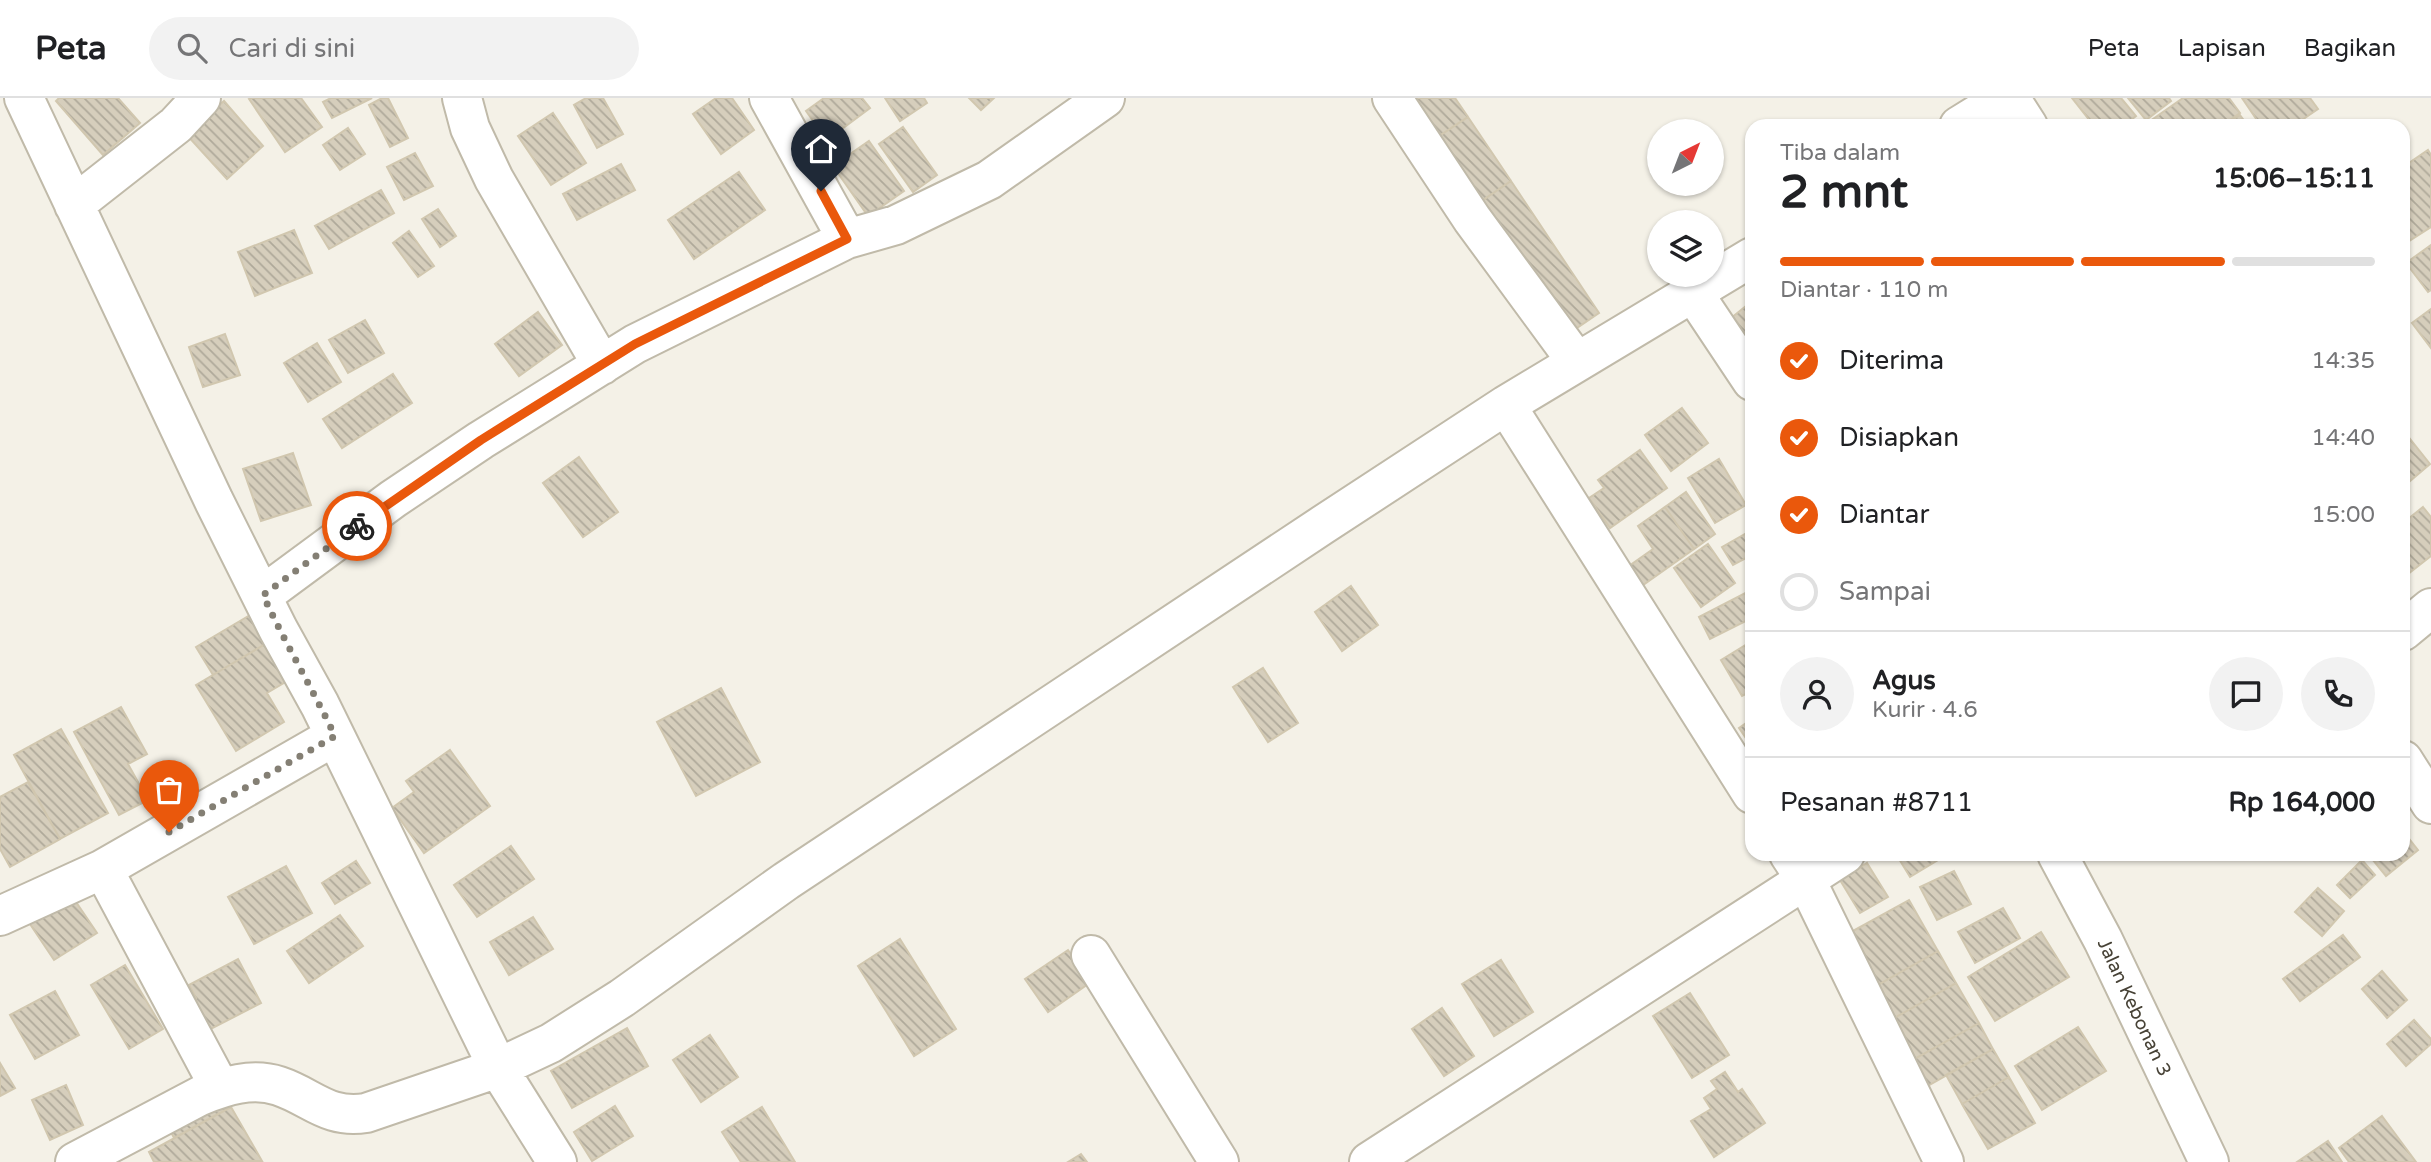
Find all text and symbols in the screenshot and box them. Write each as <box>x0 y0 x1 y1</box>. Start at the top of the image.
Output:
search box <box>149 17 639 80</box>
text: Peta <box>35 29 107 68</box>
icon: search <box>173 29 211 67</box>
text: Cari di sini <box>229 33 355 64</box>
text: Peta <box>2088 34 2140 63</box>
text: Lapisan <box>2178 34 2266 63</box>
text: Bagikan <box>2304 34 2396 63</box>
pin <box>791 119 851 191</box>
north arrow <box>1647 119 1724 196</box>
map controls <box>1647 119 1724 287</box>
icon: home <box>802 130 840 168</box>
text: Tiba dalam <box>1780 139 1900 167</box>
text: 15:06–15:11 <box>2213 163 2375 194</box>
text: 2 mnt <box>1780 165 1908 220</box>
button: layers <box>1647 210 1724 287</box>
text: Diantar · 110 m <box>1780 276 1948 304</box>
icon: check <box>1780 342 1818 380</box>
text: Diterima <box>1839 345 1944 376</box>
text: 14:35 <box>2311 347 2375 375</box>
icon: check <box>1780 419 1818 457</box>
text: Disiapkan <box>1839 422 1959 453</box>
text: 14:40 <box>2311 424 2375 452</box>
courier <box>322 491 392 561</box>
icon: check <box>1780 496 1818 534</box>
text: Diantar <box>1839 499 1929 530</box>
text: 15:00 <box>2311 501 2375 529</box>
icon: bike <box>338 507 376 545</box>
text: Sampai <box>1839 576 1931 607</box>
button: person <box>1780 657 1854 731</box>
button: chat <box>2209 657 2283 731</box>
button: phone <box>2301 657 2375 731</box>
text: Agus <box>1872 665 1936 696</box>
text: Kurir · 4.6 <box>1872 696 1978 724</box>
pin <box>139 760 199 832</box>
icon: bag <box>150 771 188 809</box>
text: Pesanan #8711 <box>1780 787 1973 818</box>
text: Rp 164,000 <box>2229 787 2375 818</box>
street label: Jalan Kebonan 3 <box>2093 935 2176 1080</box>

